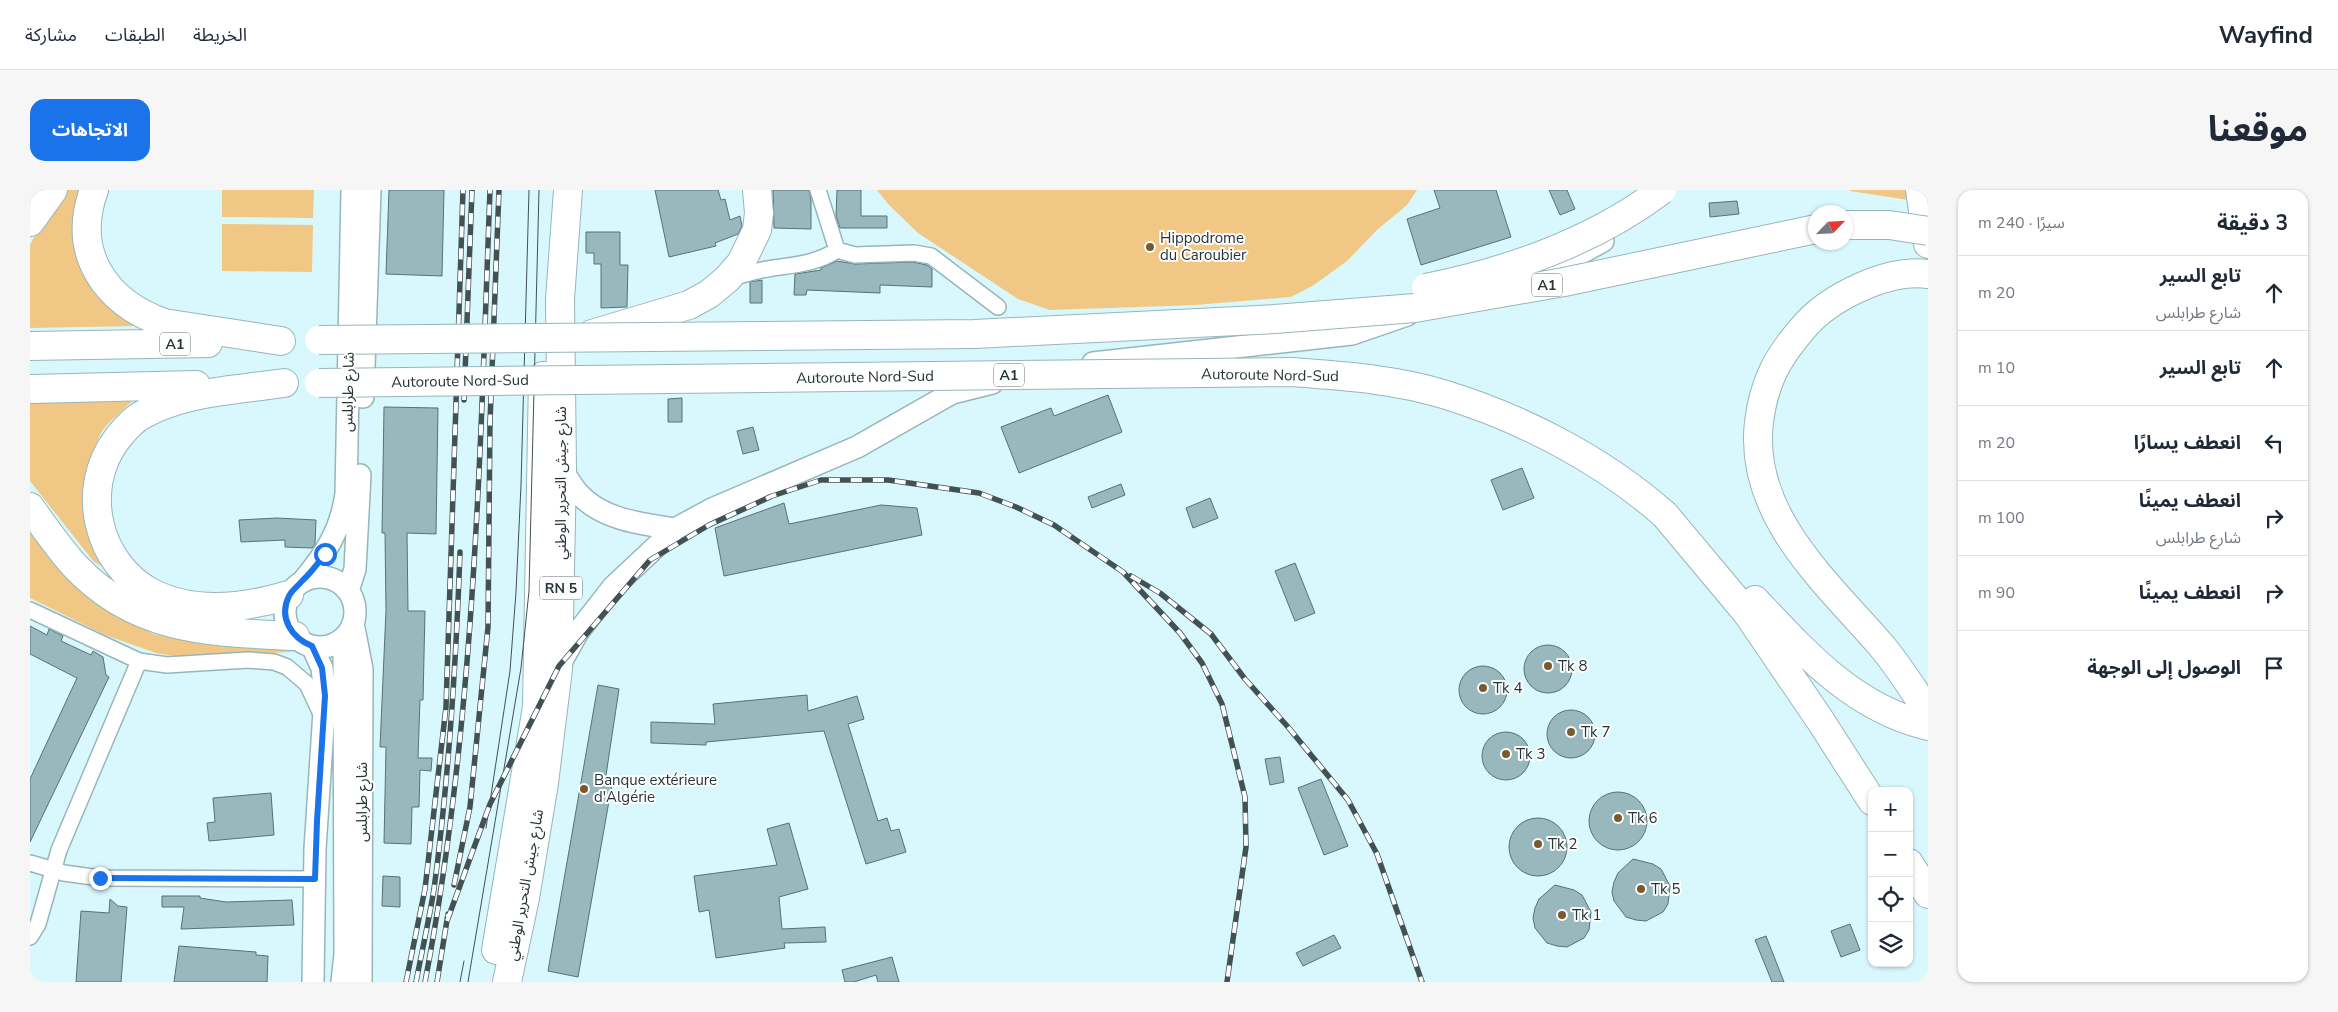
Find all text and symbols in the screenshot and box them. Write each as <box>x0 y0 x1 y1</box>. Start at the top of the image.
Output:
text: Wayfind <box>2219 19 2313 51</box>
text: مشاركة <box>25 23 77 47</box>
text: الطبقات <box>105 23 165 47</box>
text: الخريطة <box>193 23 247 47</box>
button: الاتجاهات <box>30 99 150 161</box>
text: موقعنا <box>2208 106 2308 153</box>
north arrow <box>1808 205 1853 250</box>
text: 3 دقيقة <box>2217 209 2288 237</box>
text: سيرًا · 240 m <box>1978 212 2065 234</box>
place label: Hippodrome du Caroubier <box>1160 228 1247 265</box>
marker: Hippodrome du Caroubier <box>1144 241 1156 253</box>
text: تابع السير <box>2160 263 2241 289</box>
road number: A1 <box>1532 274 1562 296</box>
icon: ahead <box>2260 279 2288 307</box>
text: 20 m <box>1978 282 2015 304</box>
text: شارع طرابلس <box>2156 302 2241 324</box>
road number: A1 <box>160 332 190 356</box>
street label: شارع طرابلس <box>337 352 361 432</box>
icon: ahead <box>2260 354 2288 382</box>
text: تابع السير <box>2160 355 2241 381</box>
text: 10 m <box>1978 357 2015 379</box>
road number: A1 <box>994 364 1024 386</box>
street label: Autoroute Nord-Sud <box>1201 364 1339 386</box>
street label: Autoroute Nord-Sud <box>796 366 934 388</box>
street label: Autoroute Nord-Sud <box>391 370 529 392</box>
street label: شارع جيش التحرير الوطني <box>551 406 573 560</box>
icon: left <box>2260 429 2288 457</box>
text: انعطف يسارًا <box>2134 430 2241 456</box>
text: 20 m <box>1978 432 2015 454</box>
text: انعطف يمينًا <box>2139 488 2241 514</box>
icon: right <box>2260 504 2288 532</box>
text: 100 m <box>1978 507 2025 529</box>
text: شارع طرابلس <box>2156 527 2241 549</box>
route start <box>314 543 337 566</box>
road number: RN 5 <box>540 576 582 599</box>
icon: right <box>2260 579 2288 607</box>
text: انعطف يمينًا <box>2139 580 2241 606</box>
text: 90 m <box>1978 582 2015 604</box>
icon: arrive <box>2260 654 2288 682</box>
text: الوصول إلى الوجهة <box>2087 655 2241 681</box>
place label: Tk 8 <box>1558 656 1587 676</box>
marker: Tk 8 <box>1542 660 1554 672</box>
place label: Tk 4 <box>1493 678 1522 698</box>
marker: Tk 4 <box>1477 682 1489 694</box>
place label: Tk 7 <box>1581 722 1610 742</box>
marker: Tk 7 <box>1565 726 1577 738</box>
place label: Tk 3 <box>1516 744 1545 764</box>
marker: Tk 3 <box>1500 748 1512 760</box>
street label: شارع طرابلس <box>352 762 374 842</box>
place label: Banque extérieure d'Algérie <box>594 770 717 807</box>
marker: Banque extérieure d'Algérie <box>578 783 590 795</box>
map controls <box>1868 787 1913 967</box>
button: + <box>1868 787 1913 832</box>
street label: شارع جيش التحرير الوطني <box>502 807 550 963</box>
place label: Tk 6 <box>1628 808 1657 828</box>
marker: Tk 6 <box>1612 812 1624 824</box>
button: − <box>1868 832 1913 877</box>
place label: Tk 2 <box>1548 834 1577 854</box>
marker: Tk 2 <box>1532 838 1544 850</box>
route end <box>89 867 112 890</box>
button: locate <box>1868 877 1913 922</box>
place label: Tk 5 <box>1651 879 1680 899</box>
marker: Tk 5 <box>1635 883 1647 895</box>
place label: Tk 1 <box>1572 905 1601 925</box>
marker: Tk 1 <box>1556 909 1568 921</box>
button: layers <box>1868 922 1913 967</box>

